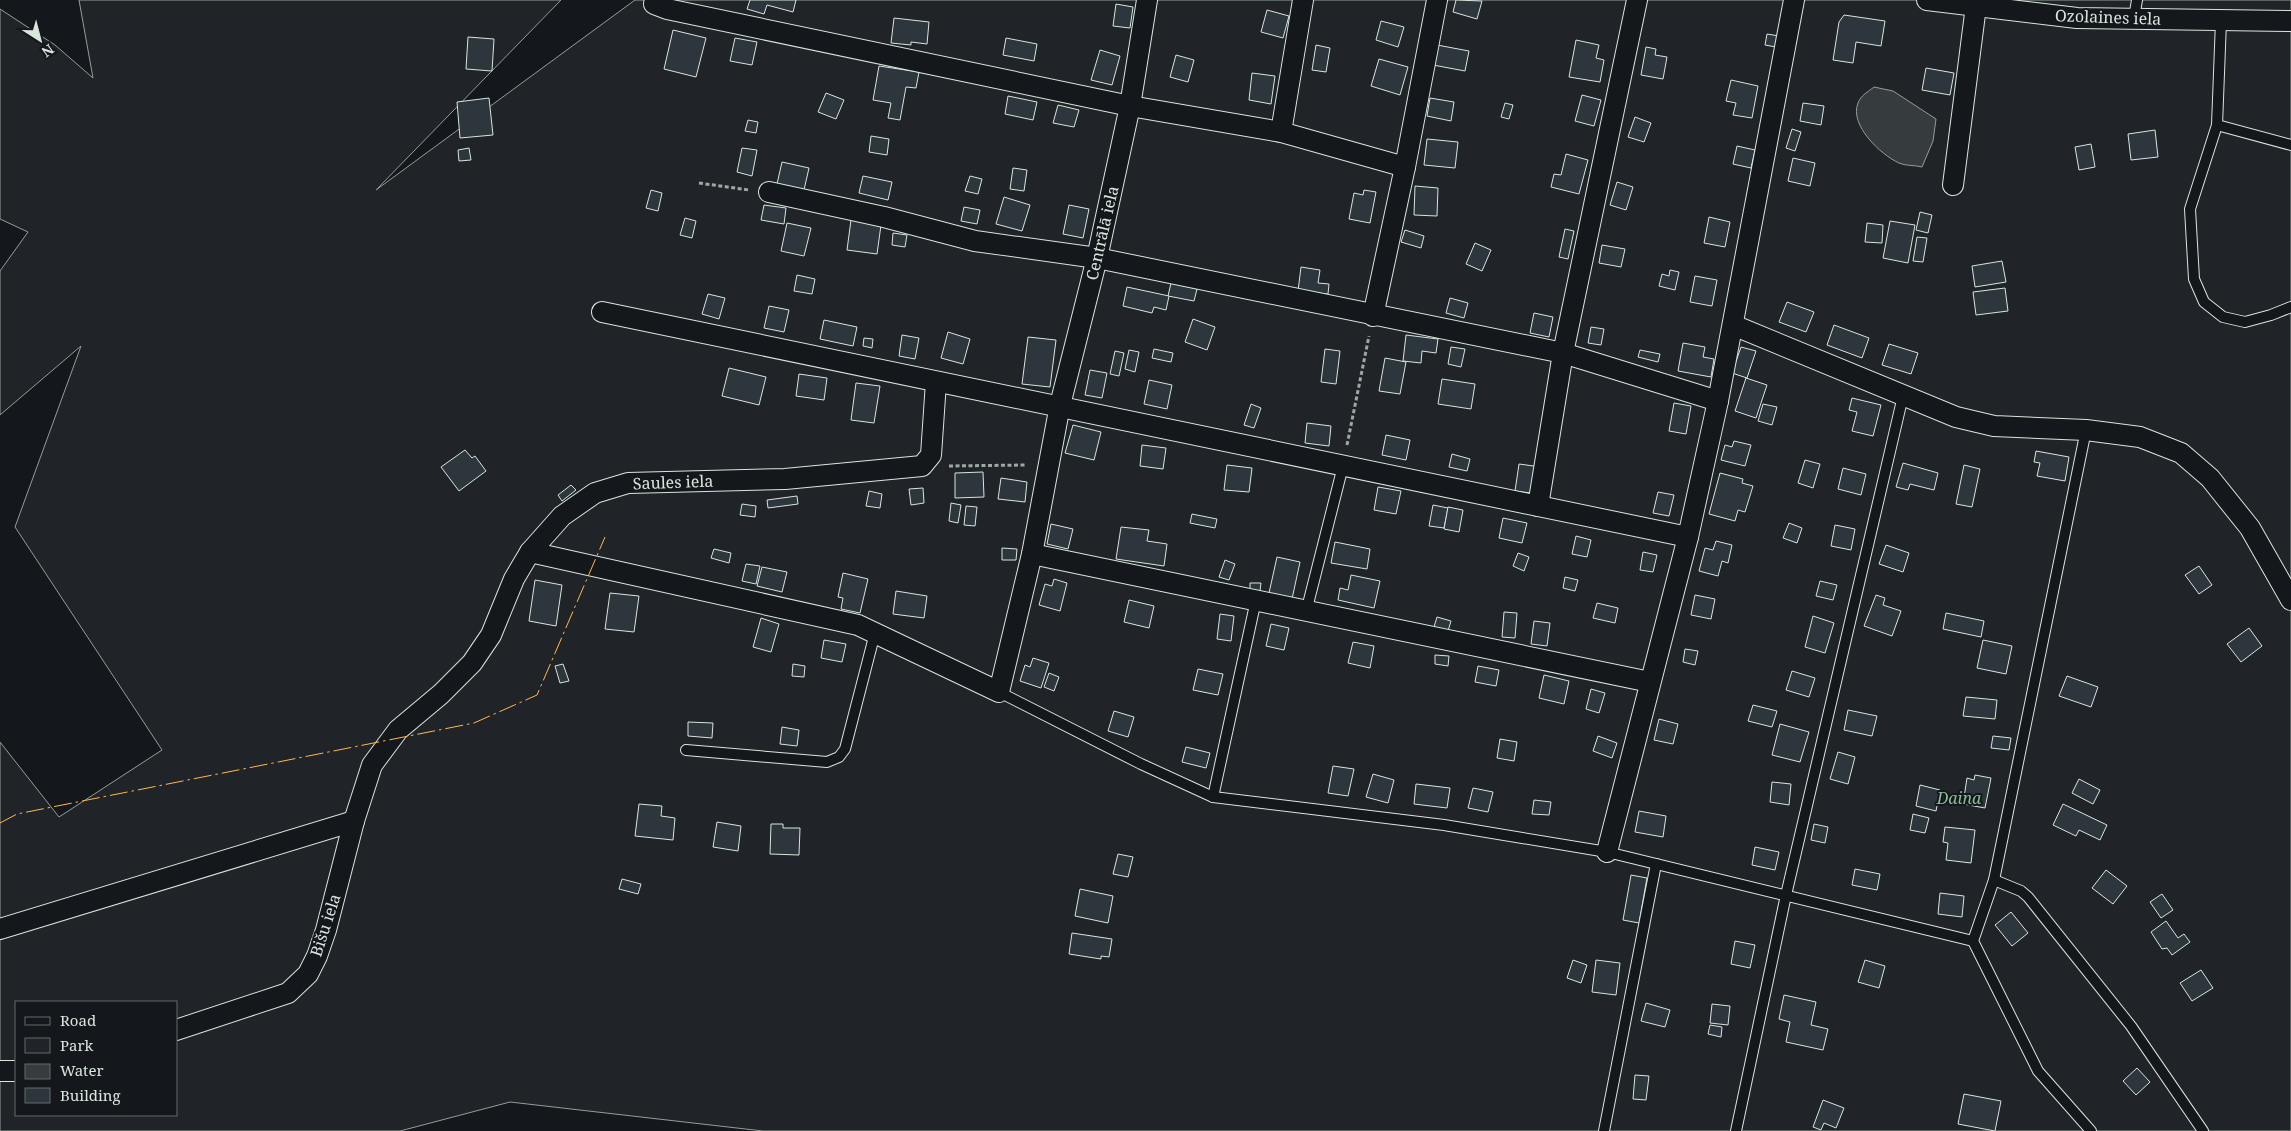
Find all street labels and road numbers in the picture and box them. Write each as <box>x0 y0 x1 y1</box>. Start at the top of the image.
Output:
street label: Ozolaines iela <box>2055 4 2161 30</box>
street label: Centrālā iela <box>1080 184 1124 282</box>
street label: Saules iela <box>632 470 714 494</box>
street label: Bišu iela <box>305 891 345 959</box>

